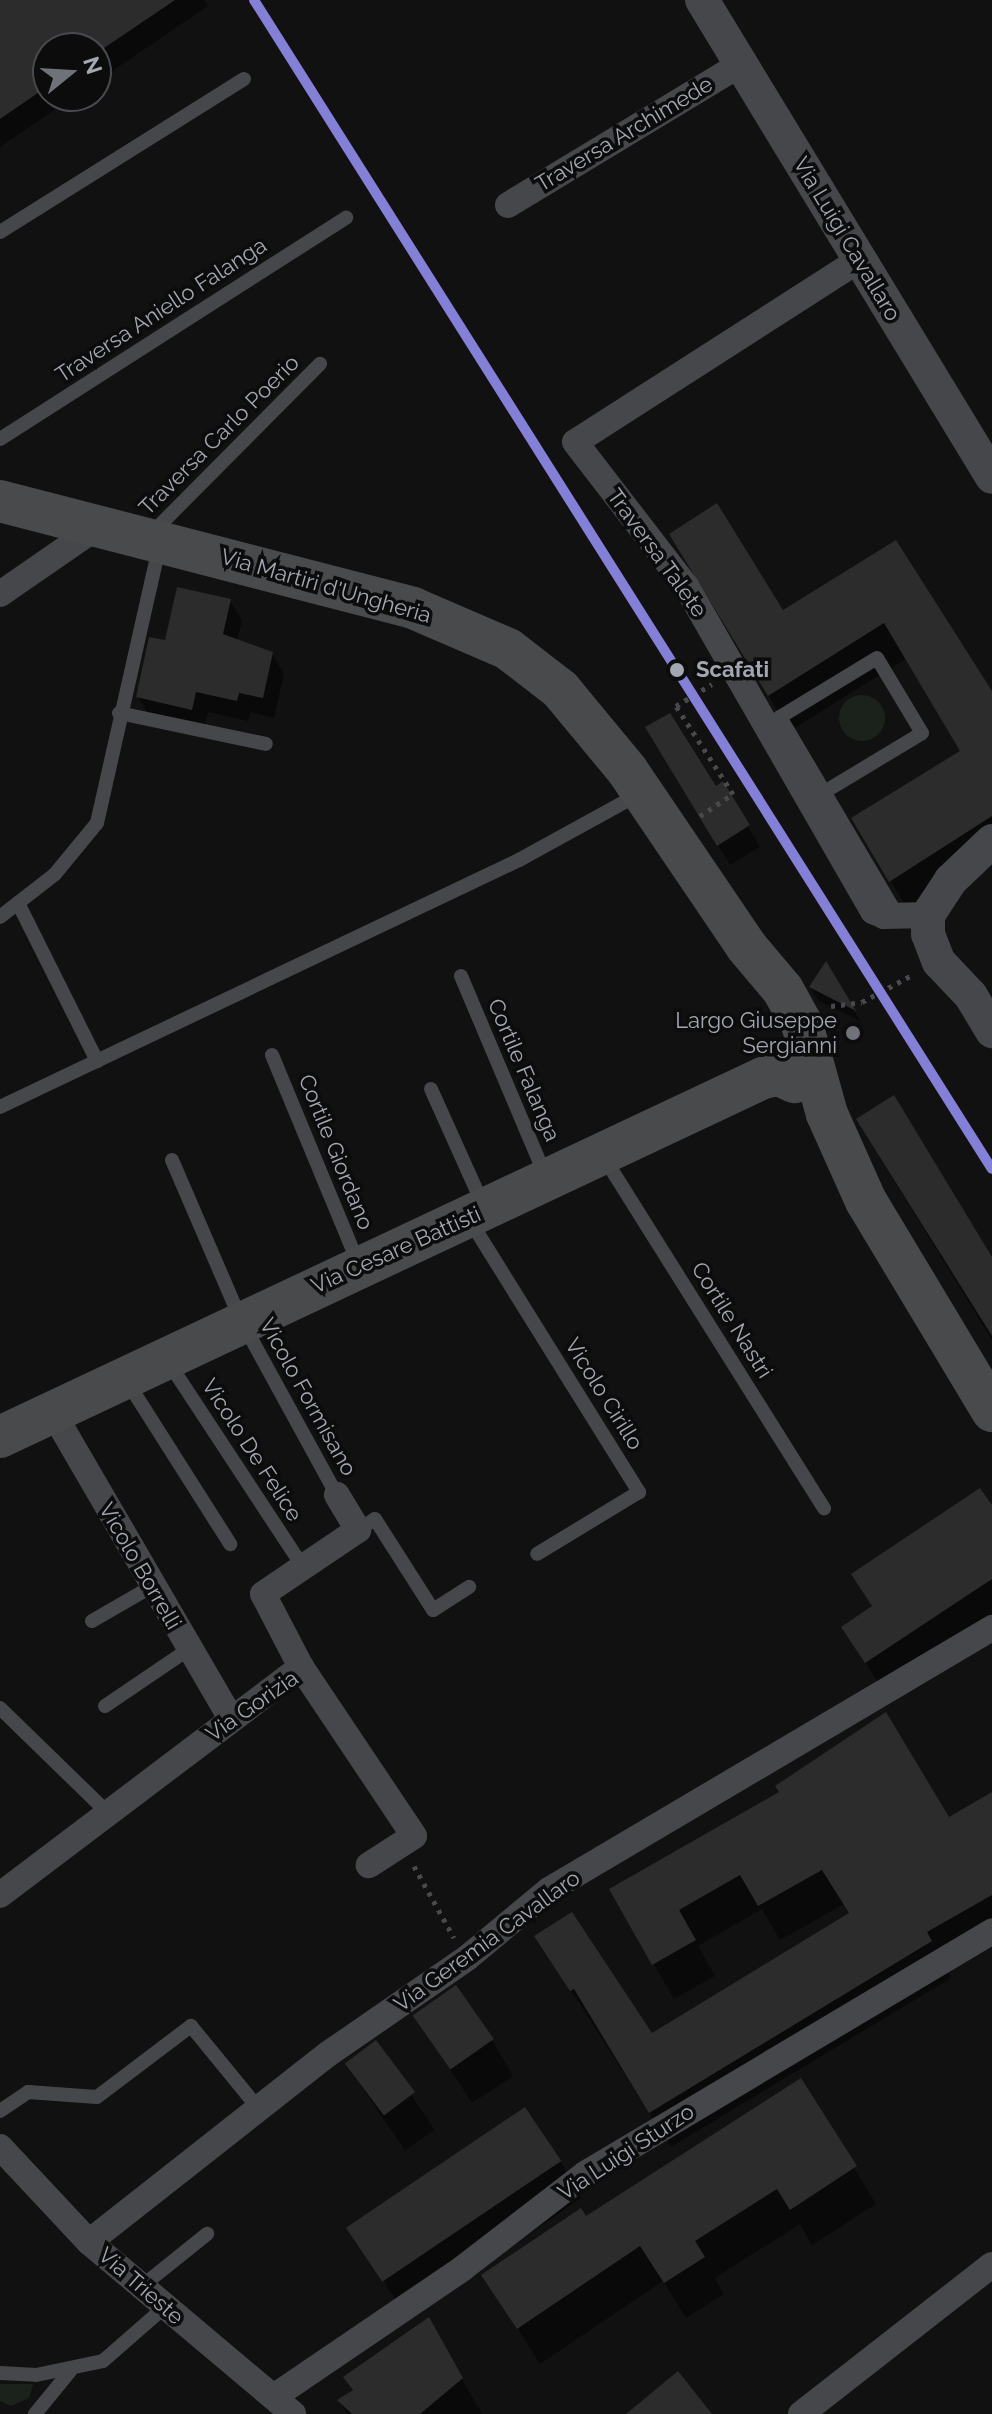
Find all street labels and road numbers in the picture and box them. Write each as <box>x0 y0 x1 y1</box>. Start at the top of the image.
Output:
street label: Traversa Archimede <box>530 71 718 197</box>
street label: Via Luigi Cavallaro <box>788 152 906 326</box>
street label: Traversa Aniello Falanga <box>50 232 272 388</box>
street label: Traversa Carlo Poerio <box>133 349 305 521</box>
street label: Traversa Talete <box>601 483 713 623</box>
street label: Via Martiri d'Ungheria <box>218 543 434 629</box>
street label: Cortile Falanga <box>482 995 566 1145</box>
street label: Cortile Giordano <box>293 1070 379 1234</box>
street label: Via Cesare Battisti <box>307 1201 485 1299</box>
street label: Cortile Nastri <box>686 1257 778 1383</box>
street label: Vicolo Formisano <box>254 1314 362 1480</box>
street label: Vicolo Cirillo <box>559 1333 649 1455</box>
street label: Vicolo De Felice <box>196 1374 308 1526</box>
street label: Vicolo Borrelli <box>93 1498 187 1634</box>
street label: Via Gorizia <box>201 1665 303 1747</box>
street label: Via Geremia Cavallaro <box>389 1865 585 2017</box>
street label: Via Luigi Sturzo <box>553 2098 699 2206</box>
street label: Via Trieste <box>93 2242 189 2330</box>

